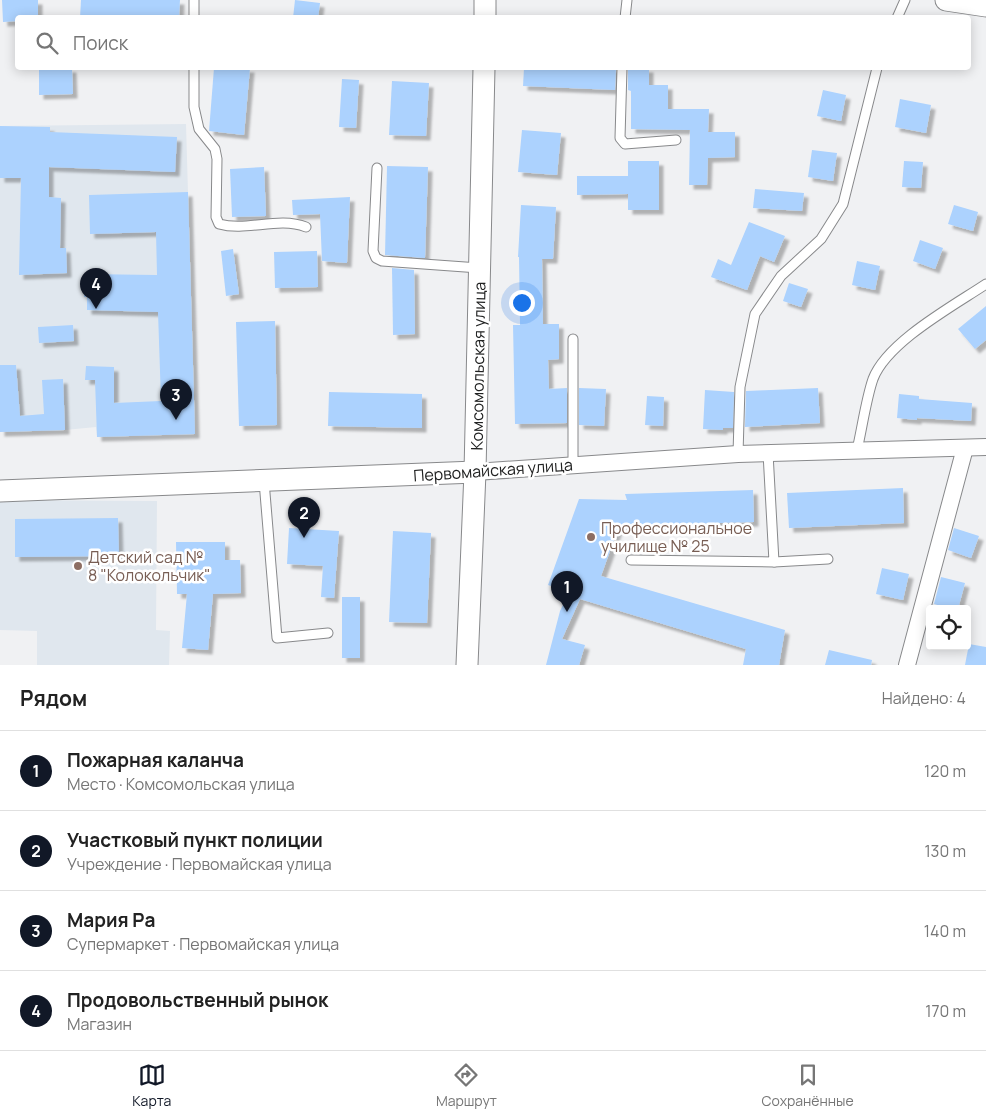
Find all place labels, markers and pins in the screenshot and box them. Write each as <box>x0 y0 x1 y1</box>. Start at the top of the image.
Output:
pin: 4 <box>80 268 112 309</box>
pin: 3 <box>160 379 192 420</box>
pin: 2 <box>288 497 320 538</box>
place label: Профессиональное училище № 25 <box>601 517 752 557</box>
marker: Профессиональное училище № 25 <box>585 531 597 543</box>
place label: Детский сад № 8 "Колокольчик" <box>88 546 211 586</box>
marker: Детский сад № 8 "Колокольчик" <box>72 560 84 572</box>
pin: 1 <box>551 571 583 612</box>

